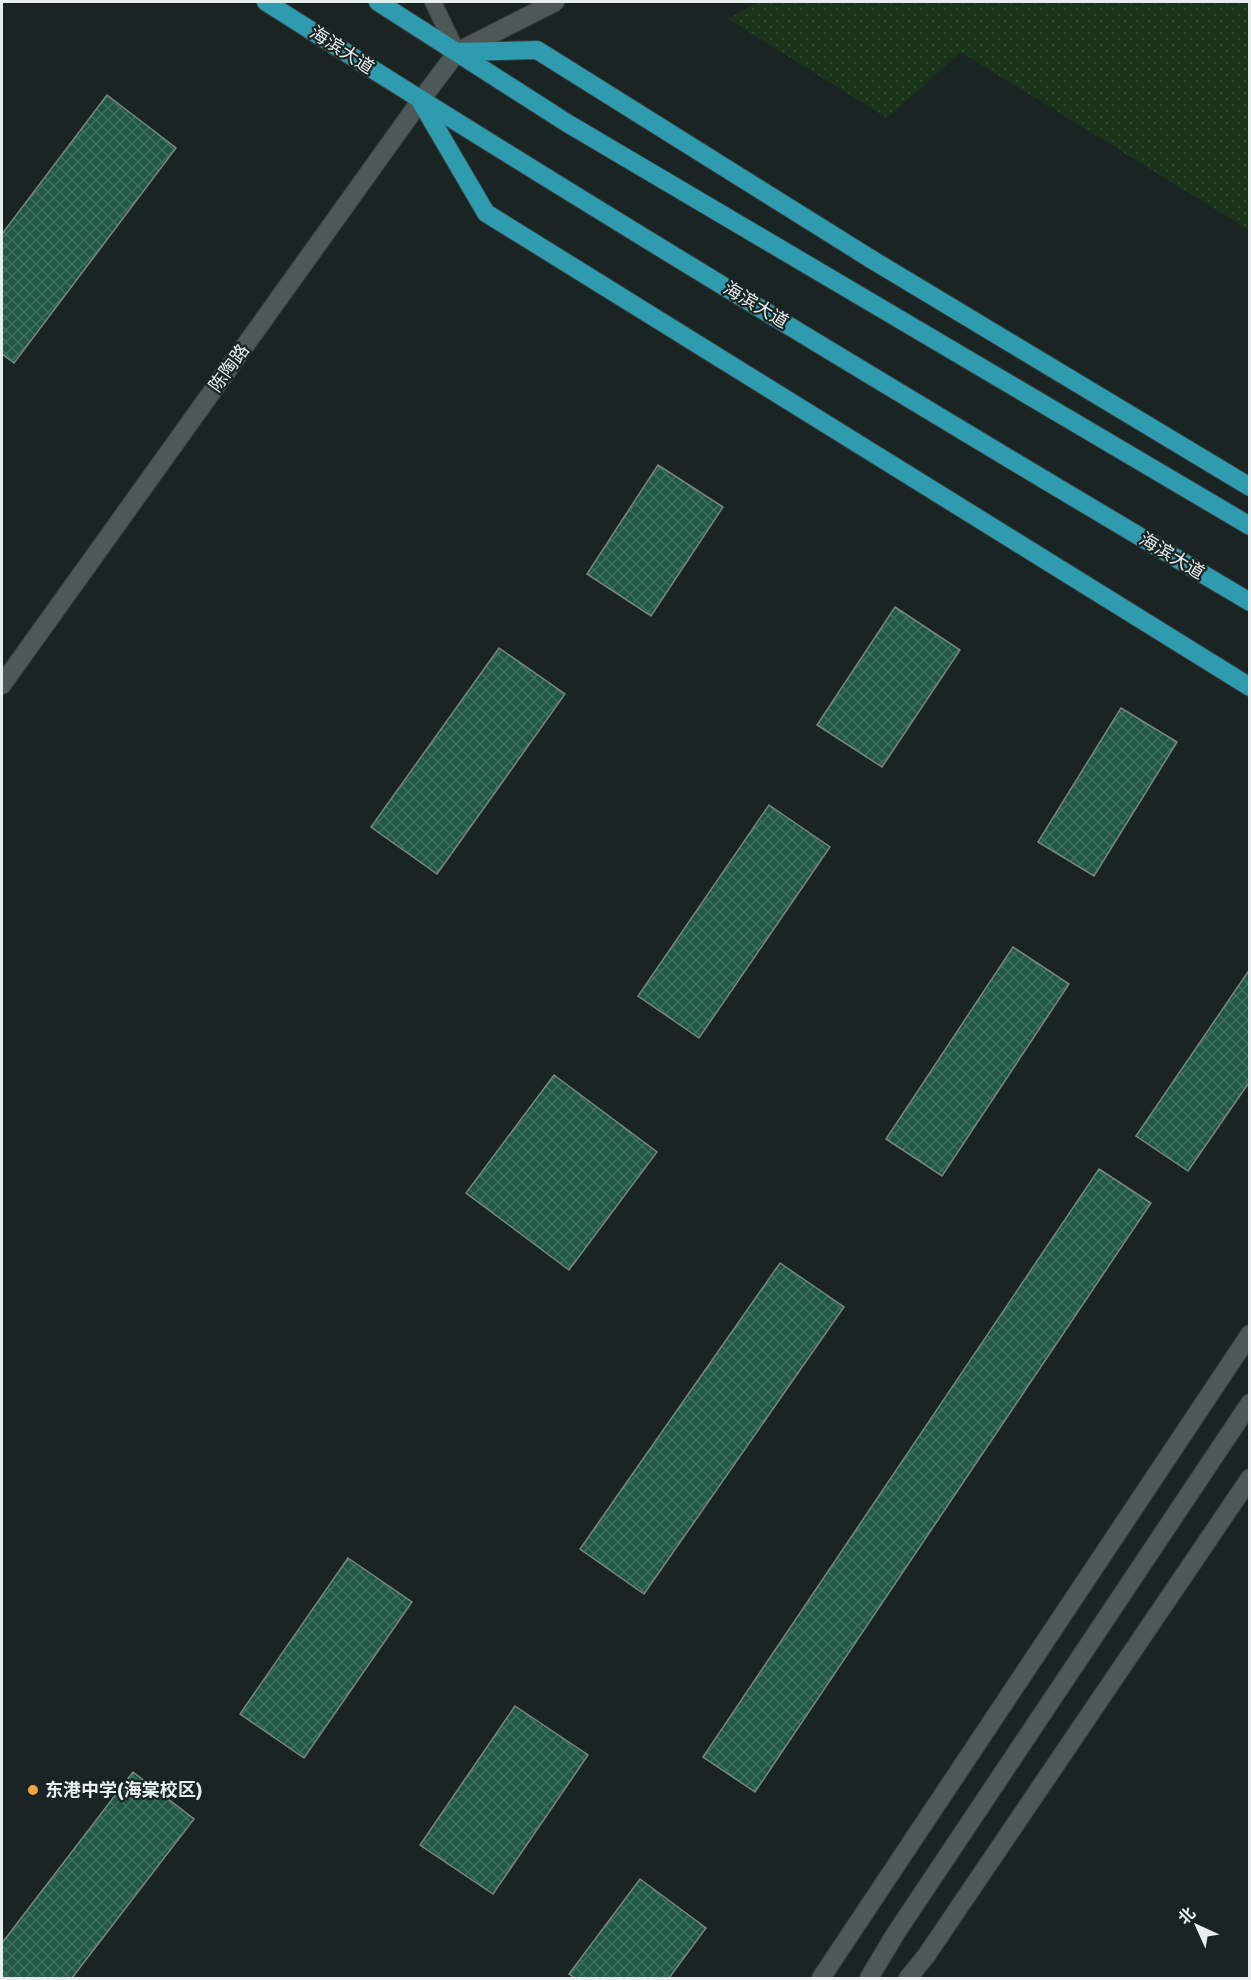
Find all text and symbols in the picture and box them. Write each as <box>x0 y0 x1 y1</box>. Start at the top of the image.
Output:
street label: 海滨大道 <box>306 21 378 79</box>
street label: 海滨大道 <box>719 277 793 333</box>
street label: 陈陶路 <box>204 340 254 396</box>
street label: 海滨大道 <box>1135 528 1209 584</box>
place label: 东港中学(海棠校区) <box>45 1779 203 1801</box>
marker: 东港中学(海棠校区) <box>26 1783 40 1797</box>
north arrow <box>1167 1896 1227 1956</box>
text: 北 <box>1174 1903 1200 1929</box>

